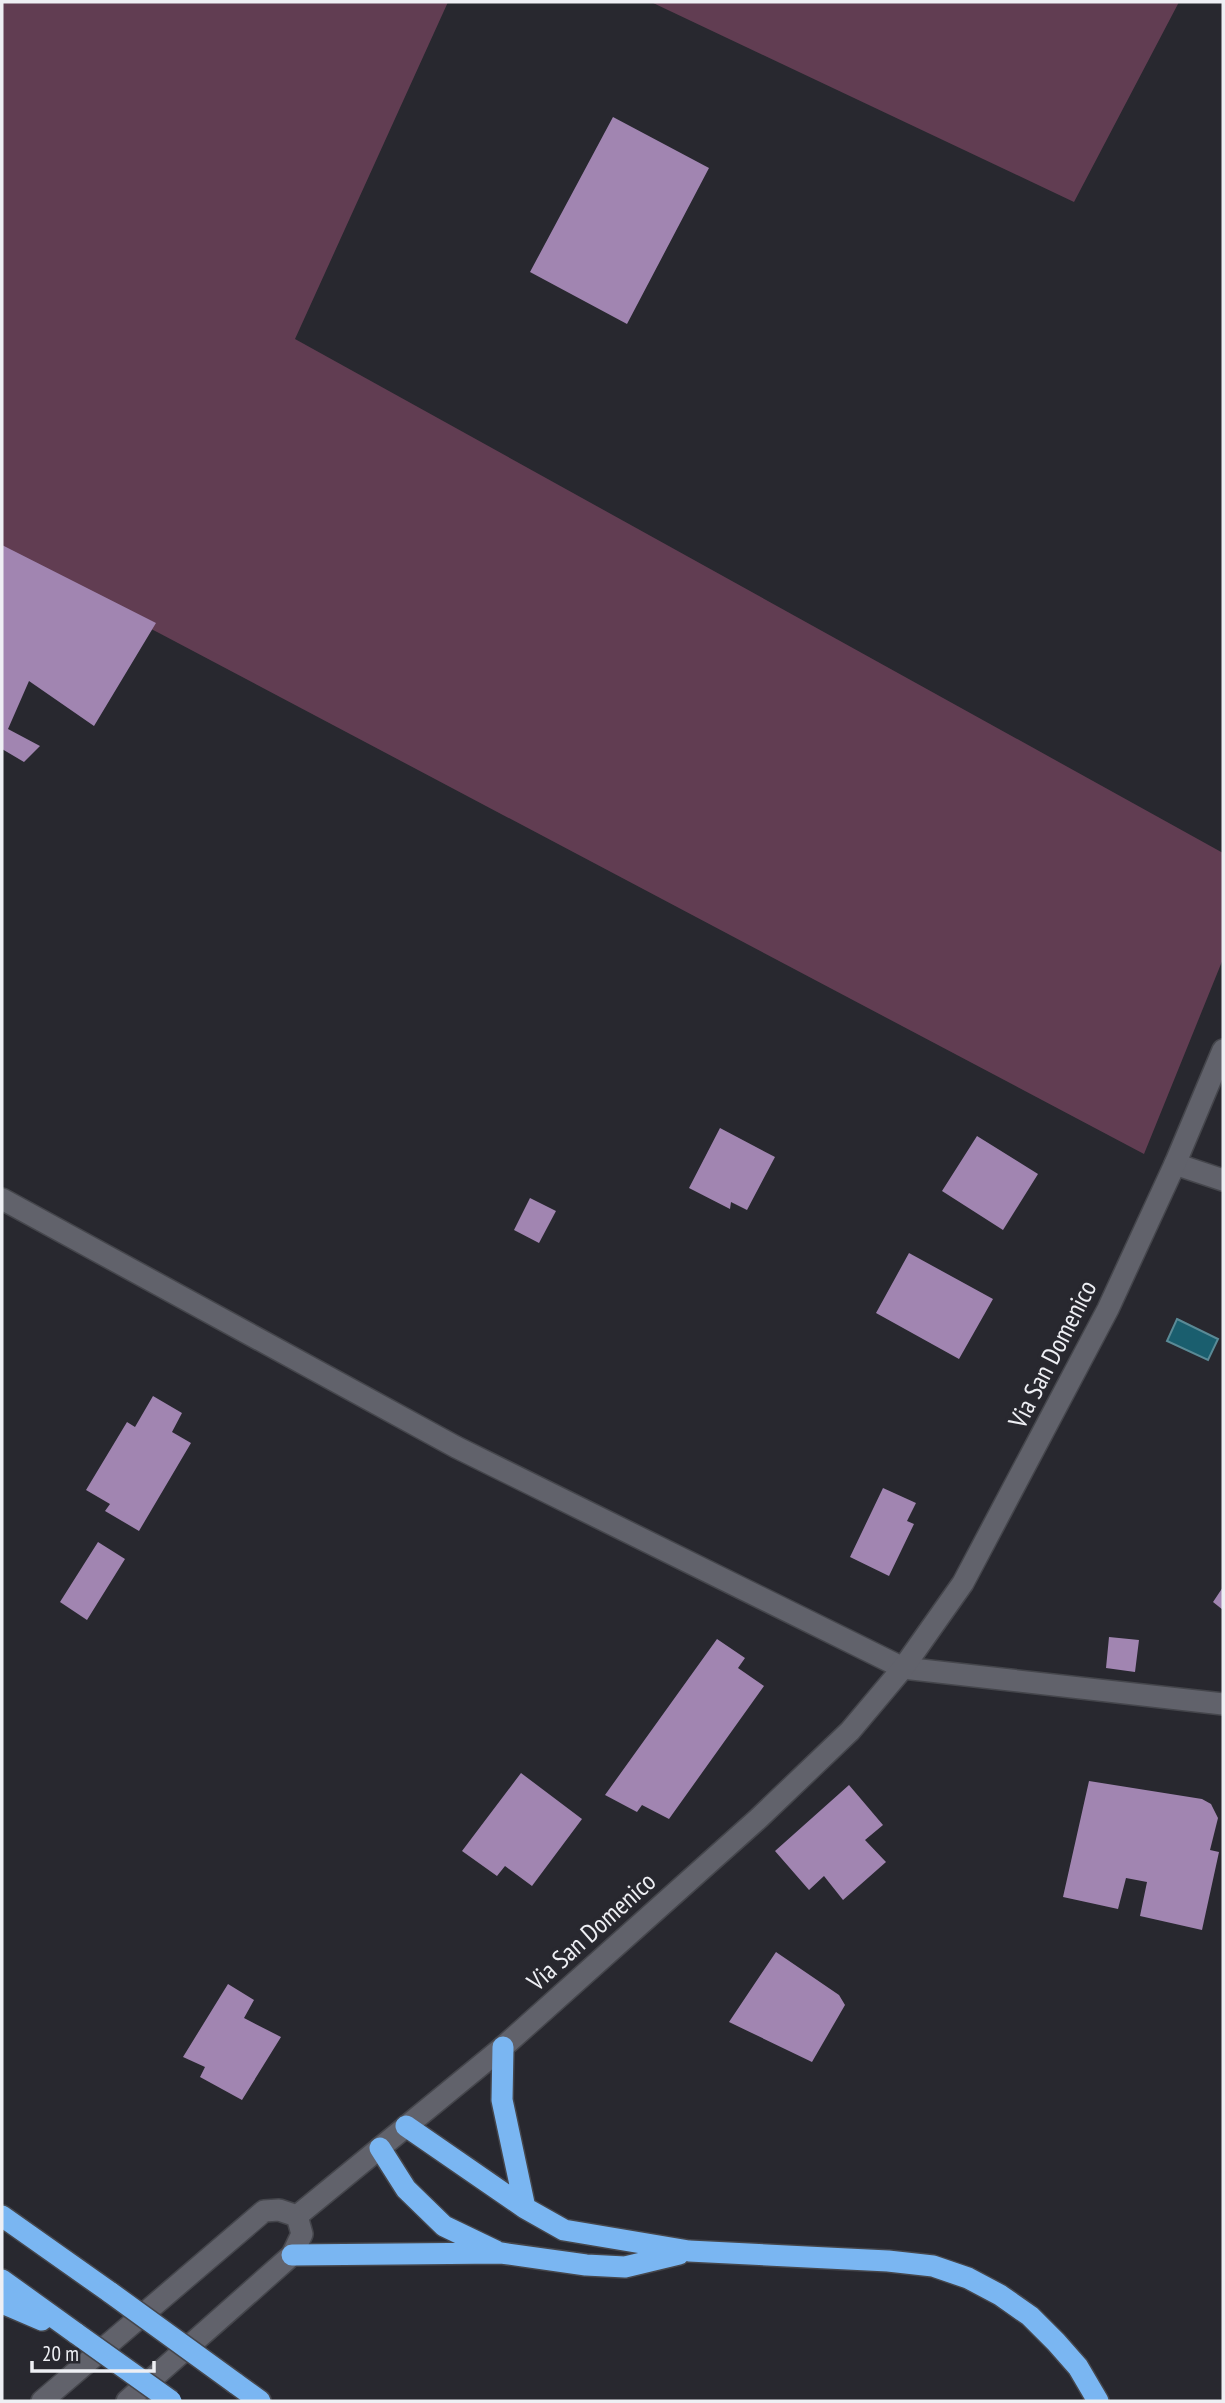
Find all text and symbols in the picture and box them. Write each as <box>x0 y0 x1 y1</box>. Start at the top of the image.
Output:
street label: Via San Domenico <box>1000 1274 1103 1434</box>
street label: Via San Domenico <box>519 1865 662 1998</box>
scale bar <box>32 2330 154 2374</box>
text: 20 m <box>42 2340 79 2367</box>

